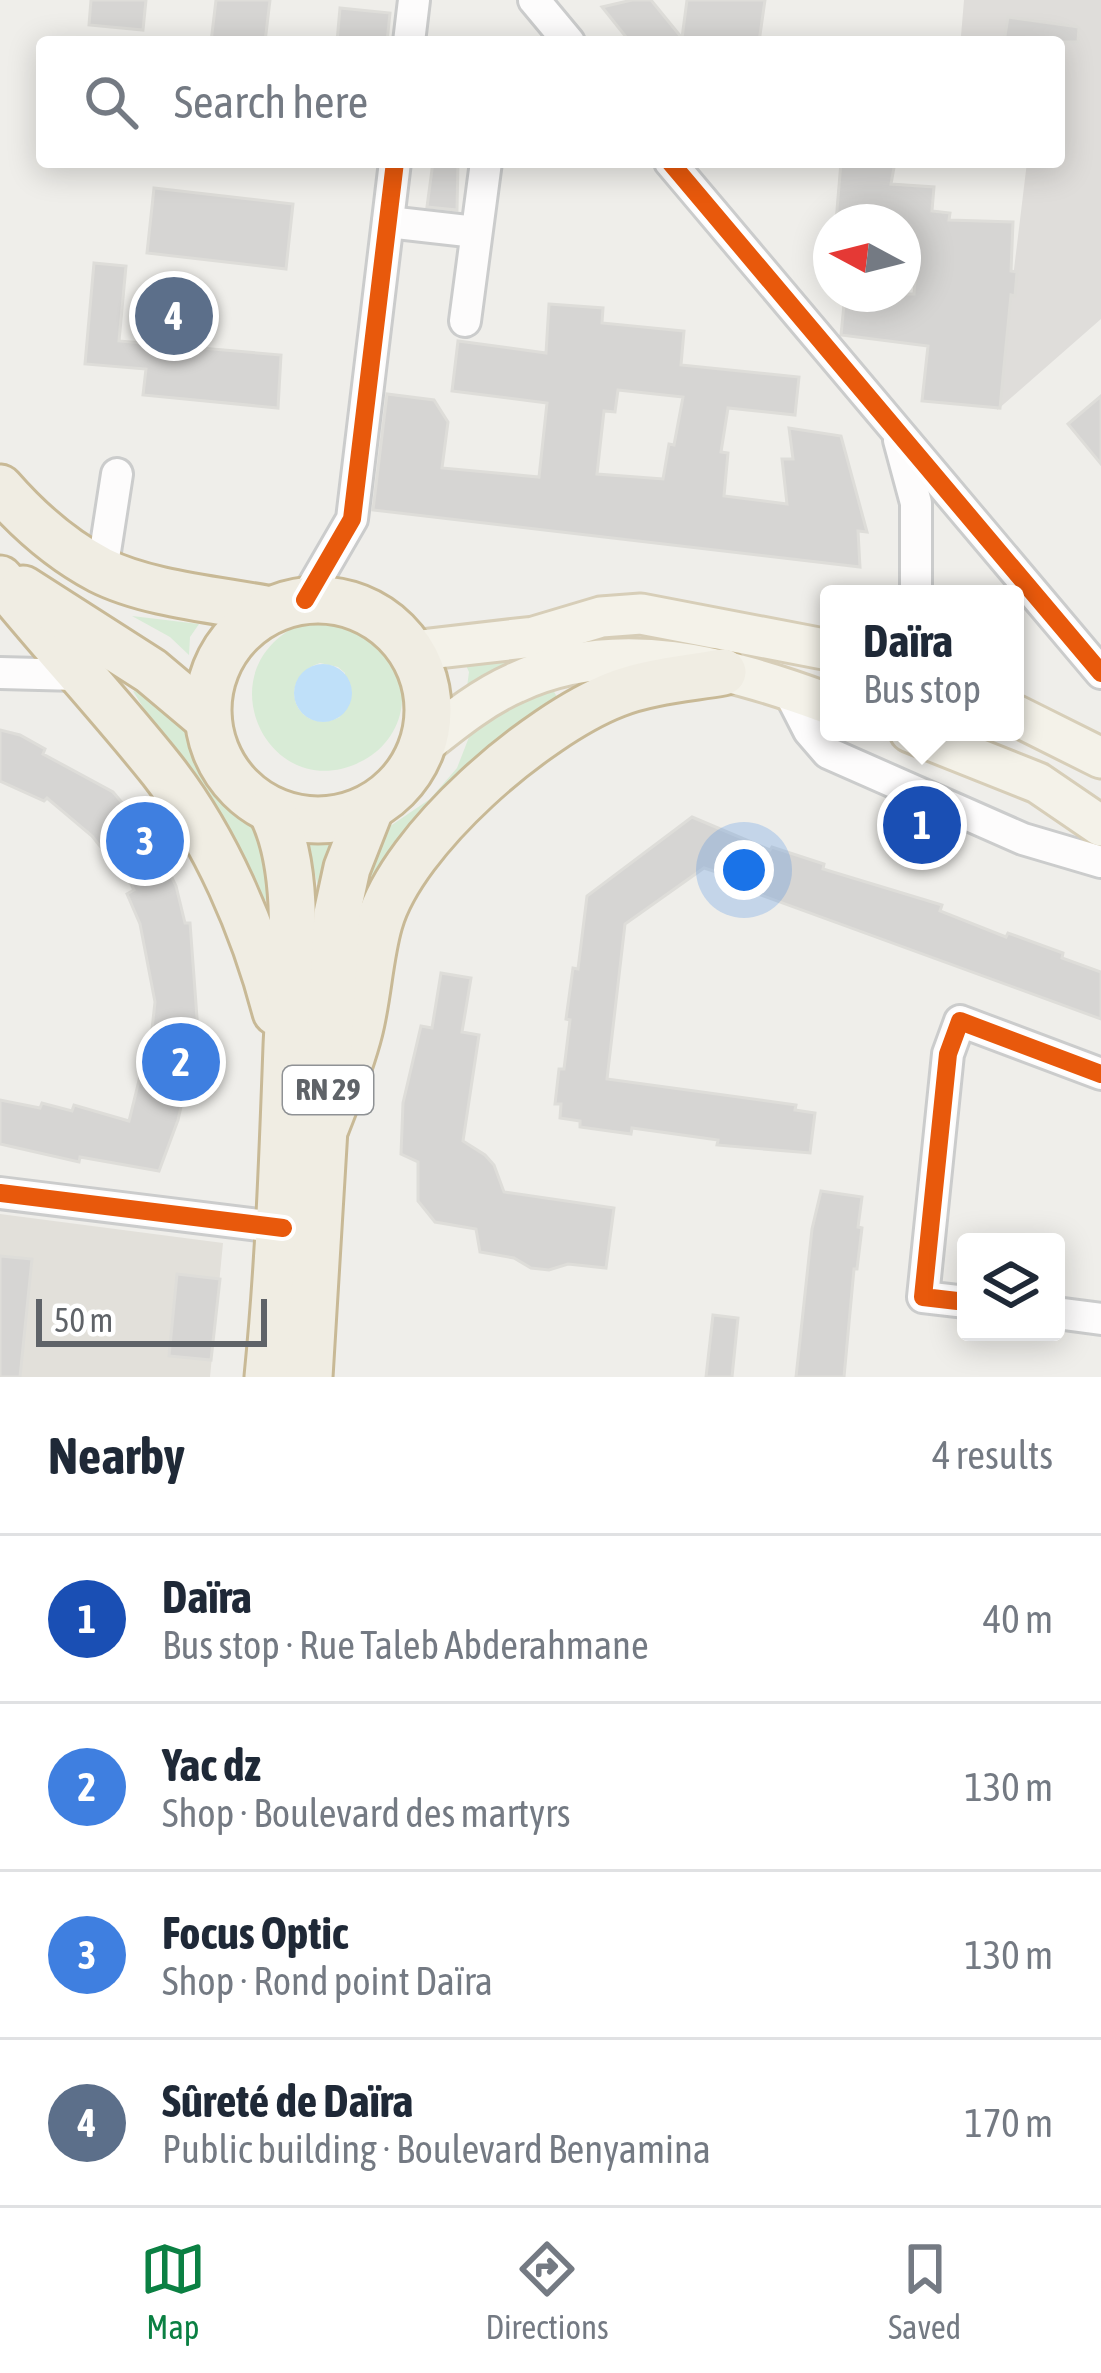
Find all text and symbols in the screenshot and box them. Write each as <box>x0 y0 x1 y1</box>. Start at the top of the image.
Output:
search box <box>36 36 1065 168</box>
icon: search <box>78 69 144 135</box>
text: Search here <box>174 76 368 128</box>
north arrow <box>813 204 921 312</box>
pin: 4 <box>135 271 213 361</box>
popup <box>820 585 1024 741</box>
text: Daïra <box>863 615 953 667</box>
text: Bus stop <box>863 667 981 711</box>
pin: 1 <box>883 780 961 870</box>
pin: 3 <box>106 796 184 886</box>
your location <box>714 840 774 900</box>
pin: 2 <box>142 1017 220 1107</box>
road number: RN 29 <box>283 1066 373 1114</box>
map controls <box>957 1233 1065 1341</box>
button: layers <box>957 1233 1065 1341</box>
scale bar <box>36 1293 267 1346</box>
text: 50 m <box>54 1301 113 1339</box>
text: Nearby <box>48 1426 185 1485</box>
text: 4 results <box>932 1433 1053 1477</box>
text: Daïra <box>162 1571 252 1623</box>
text: 1 <box>78 1597 96 1641</box>
text: 40 m <box>983 1597 1053 1641</box>
text: Bus stop · Rue Taleb Abderahmane <box>162 1623 649 1667</box>
text: Yac dz <box>162 1739 261 1791</box>
text: 2 <box>78 1765 96 1809</box>
text: 130 m <box>965 1765 1053 1809</box>
text: Shop · Boulevard des martyrs <box>162 1791 570 1835</box>
text: Focus Optic <box>162 1907 348 1959</box>
text: 3 <box>78 1933 96 1977</box>
text: 130 m <box>965 1933 1053 1977</box>
text: Shop · Rond point Daïra <box>162 1959 493 2003</box>
text: Sûreté de Daïra <box>162 2075 413 2127</box>
text: 4 <box>78 2101 96 2145</box>
text: 170 m <box>965 2101 1053 2145</box>
text: Public building · Boulevard Benyamina <box>162 2127 711 2171</box>
tab: Map <box>140 2236 206 2346</box>
tab: Directions <box>485 2236 609 2346</box>
tab: Saved <box>888 2236 961 2346</box>

